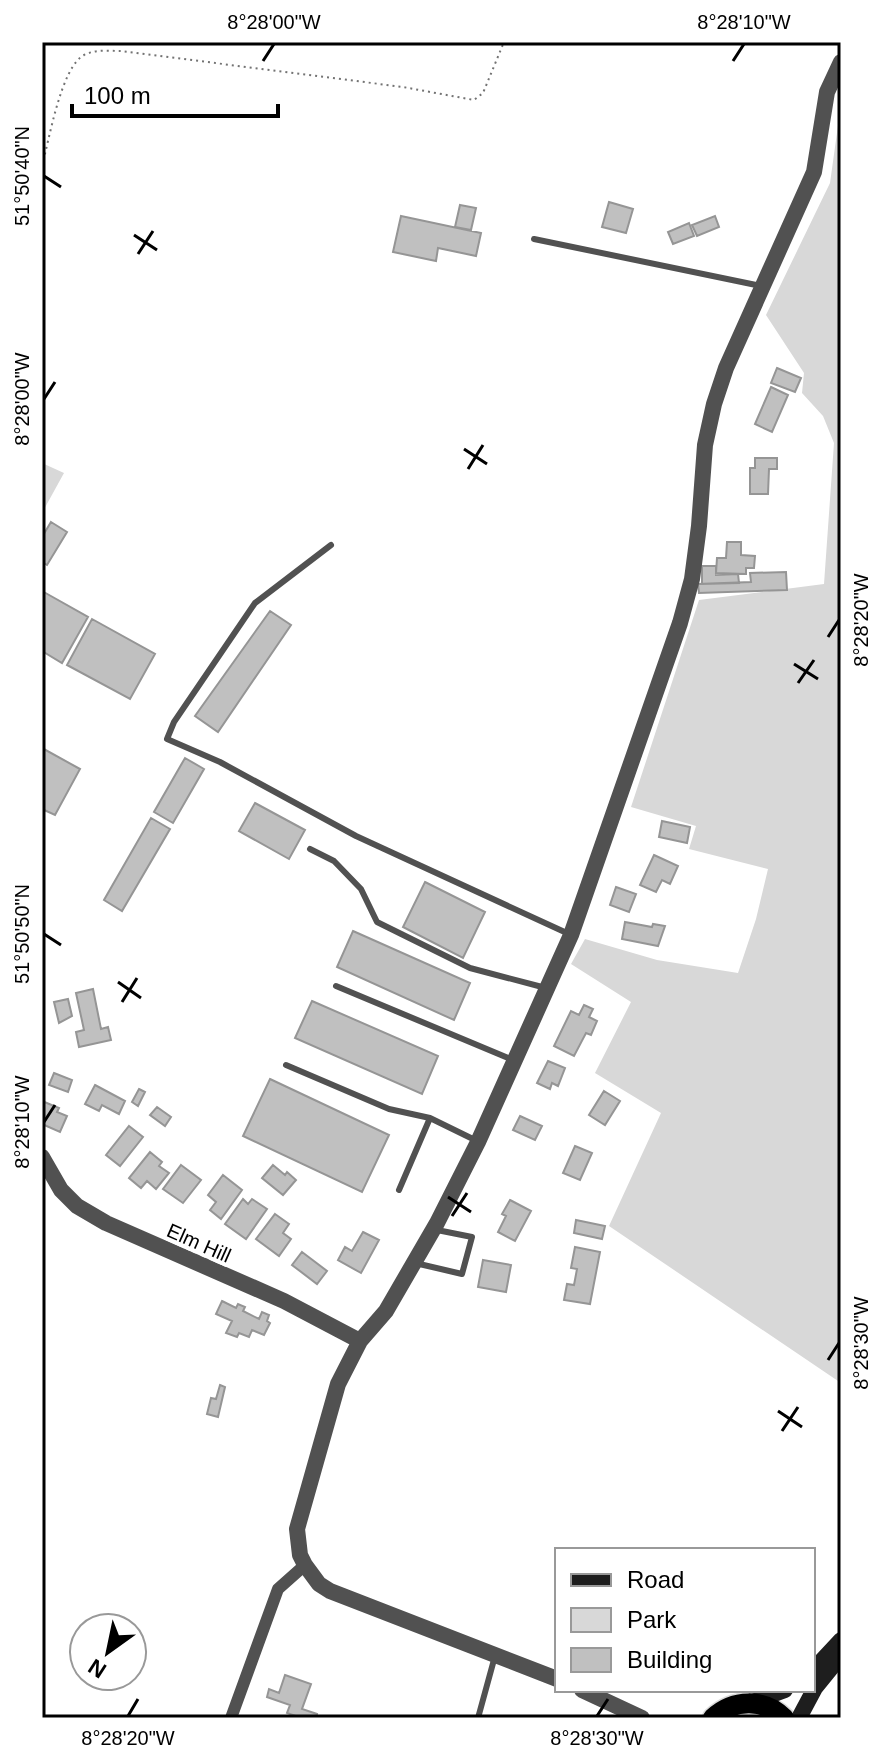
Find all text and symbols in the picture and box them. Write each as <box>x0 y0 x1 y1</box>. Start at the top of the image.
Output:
text: 8°28'00"W <box>227 11 321 33</box>
text: 8°28'10"W <box>697 11 791 33</box>
scale bar <box>72 68 278 118</box>
text: 100 m <box>84 82 151 109</box>
text: 51°50'40"N <box>11 126 33 226</box>
text: 8°28'00"W <box>11 352 33 446</box>
text: 8°28'20"W <box>850 573 872 667</box>
text: 51°50'50"N <box>11 884 33 984</box>
text: 8°28'10"W <box>11 1075 33 1169</box>
street label: Elm Hill <box>164 1219 234 1267</box>
text: 8°28'30"W <box>850 1296 872 1390</box>
legend <box>555 1548 815 1692</box>
text: Road <box>627 1566 684 1593</box>
text: Park <box>627 1606 677 1633</box>
north arrow <box>68 1612 148 1692</box>
text: Building <box>627 1646 712 1673</box>
text: N <box>84 1654 111 1683</box>
text: 8°28'20"W <box>81 1727 175 1749</box>
text: 8°28'30"W <box>550 1727 644 1749</box>

